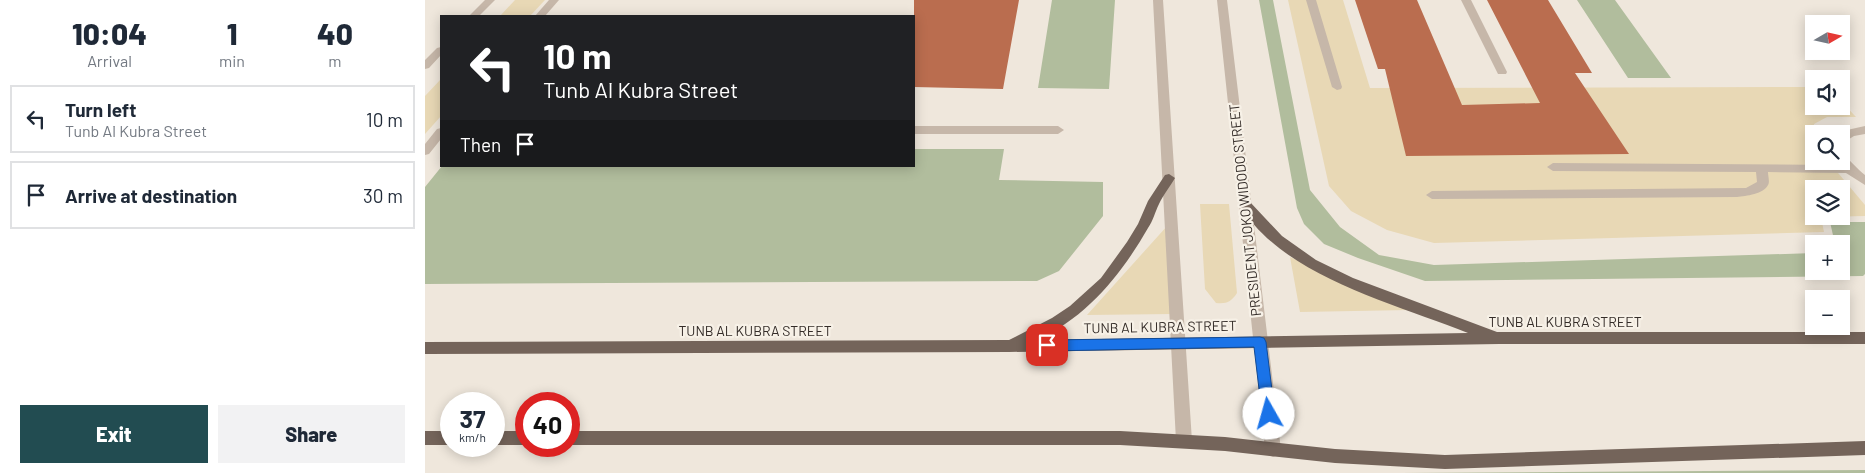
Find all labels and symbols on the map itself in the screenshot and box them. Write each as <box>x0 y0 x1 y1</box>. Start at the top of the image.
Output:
north arrow <box>1805 15 1850 60</box>
street label: PRESIDENT JOKO WIDODO STREET <box>1225 103 1264 317</box>
street label: TUNB AL KUBRA STREET <box>1488 313 1642 330</box>
street label: TUNB AL KUBRA STREET <box>1083 317 1237 336</box>
street label: TUNB AL KUBRA STREET <box>678 322 832 339</box>
pin <box>1026 324 1068 366</box>
position arrow <box>1242 387 1294 439</box>
speed limit sign: 40 <box>515 392 580 457</box>

